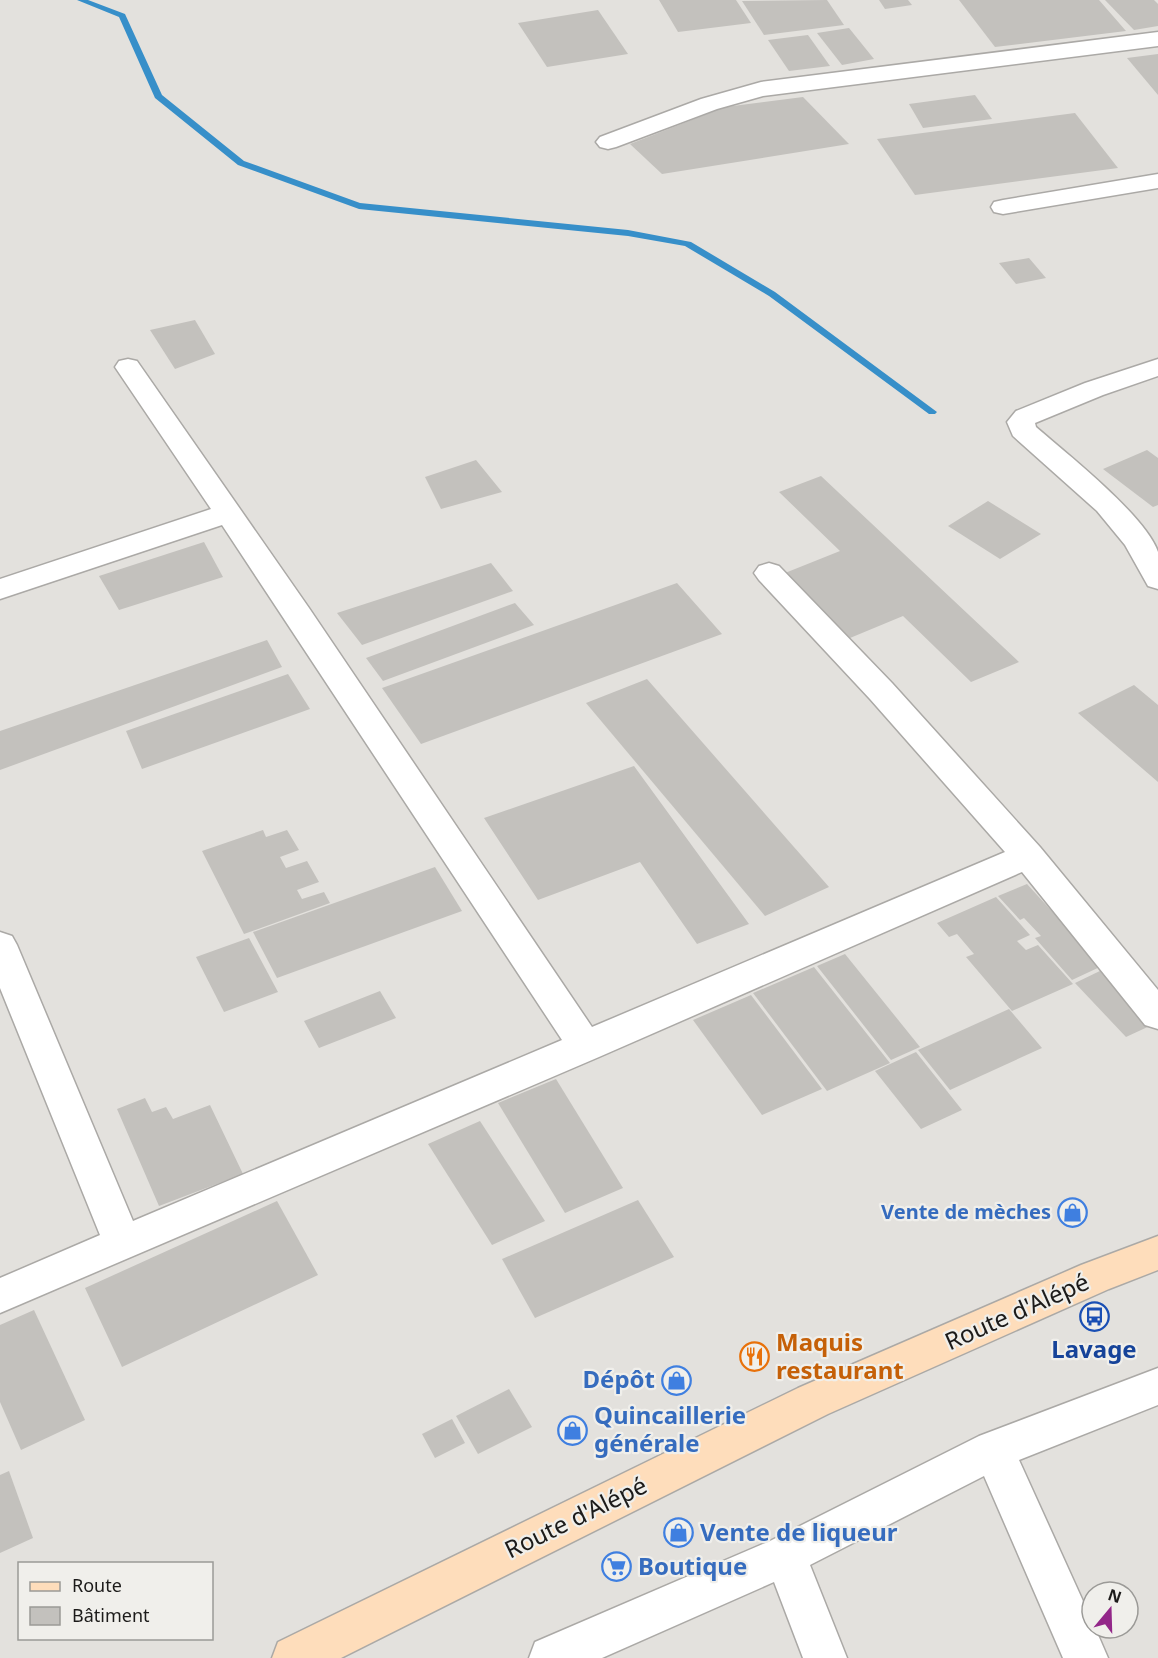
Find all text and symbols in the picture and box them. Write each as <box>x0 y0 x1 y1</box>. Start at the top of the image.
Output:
shop icon: Vente de mèches <box>1056 1196 1088 1228</box>
place label: Vente de mèches <box>881 1198 1051 1225</box>
street label: Route d'Alépé <box>939 1264 1094 1357</box>
bus stop icon: Lavage <box>1078 1301 1110 1333</box>
place label: Maquis restaurant <box>776 1325 904 1386</box>
place label: Lavage <box>1051 1332 1137 1365</box>
restaurant icon: Maquis restaurant <box>739 1341 771 1373</box>
place label: Dépôt <box>583 1362 655 1395</box>
shop icon: Dépôt <box>660 1364 692 1396</box>
place label: Quincaillerie générale <box>594 1398 746 1459</box>
shop icon: Quincaillerie générale <box>557 1414 589 1446</box>
street label: Route d'Alépé <box>499 1468 652 1565</box>
place label: Vente de liqueur <box>700 1515 898 1548</box>
shop icon: Vente de liqueur <box>663 1517 695 1549</box>
place label: Boutique <box>638 1549 747 1582</box>
supermarket icon: Boutique <box>601 1551 633 1583</box>
legend <box>18 1562 213 1640</box>
text: Route <box>72 1573 122 1597</box>
north arrow <box>1080 1580 1140 1640</box>
text: N <box>1105 1583 1125 1608</box>
text: Bâtiment <box>72 1603 150 1627</box>

